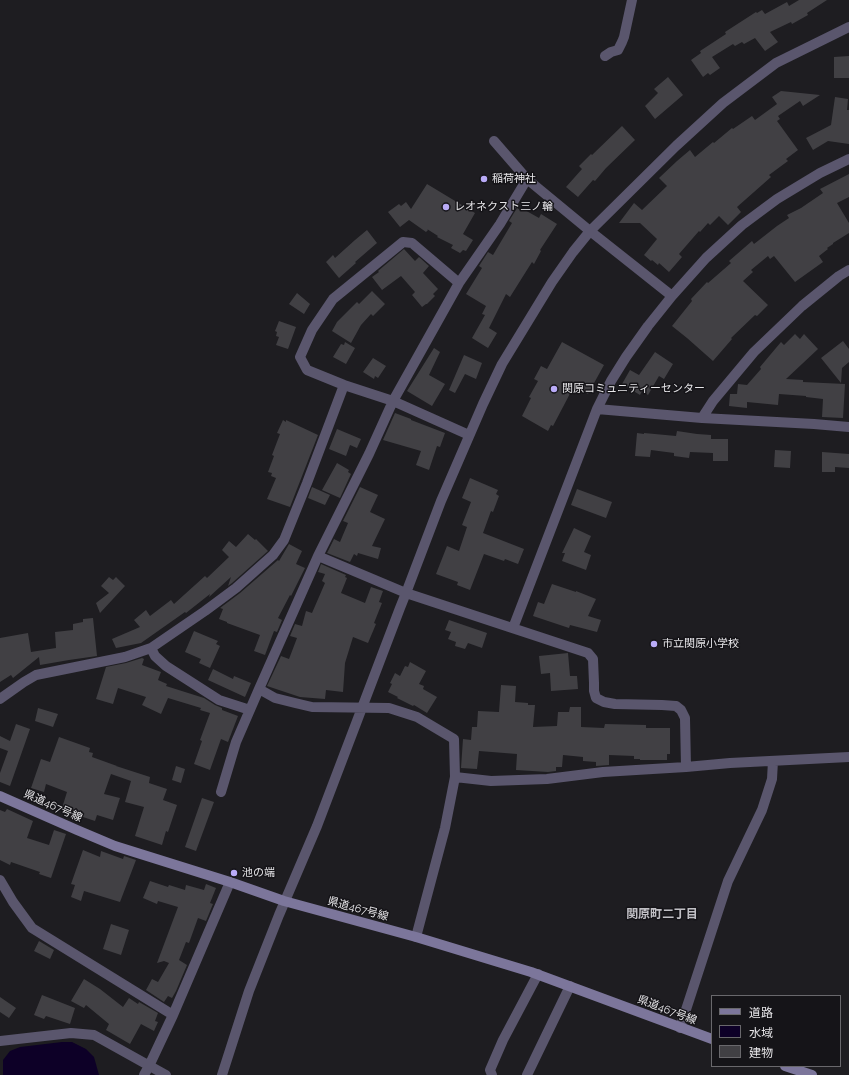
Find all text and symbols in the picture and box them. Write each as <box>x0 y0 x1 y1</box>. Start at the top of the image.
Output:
place label: 稲荷神社 <box>492 172 536 186</box>
marker: 稲荷神社 <box>479 174 489 184</box>
place label: レオネクスト三ノ輪 <box>454 200 553 214</box>
marker: レオネクスト三ノ輪 <box>441 202 451 212</box>
place label: 関原コミュニティーセンター <box>562 382 705 396</box>
marker: 関原コミュニティーセンター <box>549 384 559 394</box>
place label: 市立関原小学校 <box>662 637 739 651</box>
marker: 市立関原小学校 <box>649 639 659 649</box>
street label: 県道467号線 <box>22 787 84 825</box>
place label: 池の端 <box>242 866 275 880</box>
marker: 池の端 <box>229 868 239 878</box>
street label: 県道467号線 <box>326 895 390 923</box>
district label: 関原町二丁目 <box>626 907 698 921</box>
street label: 県道467号線 <box>635 993 699 1027</box>
legend <box>711 995 841 1067</box>
text: 道路 <box>749 1006 773 1020</box>
text: 水域 <box>749 1026 773 1040</box>
text: 建物 <box>749 1046 773 1060</box>

